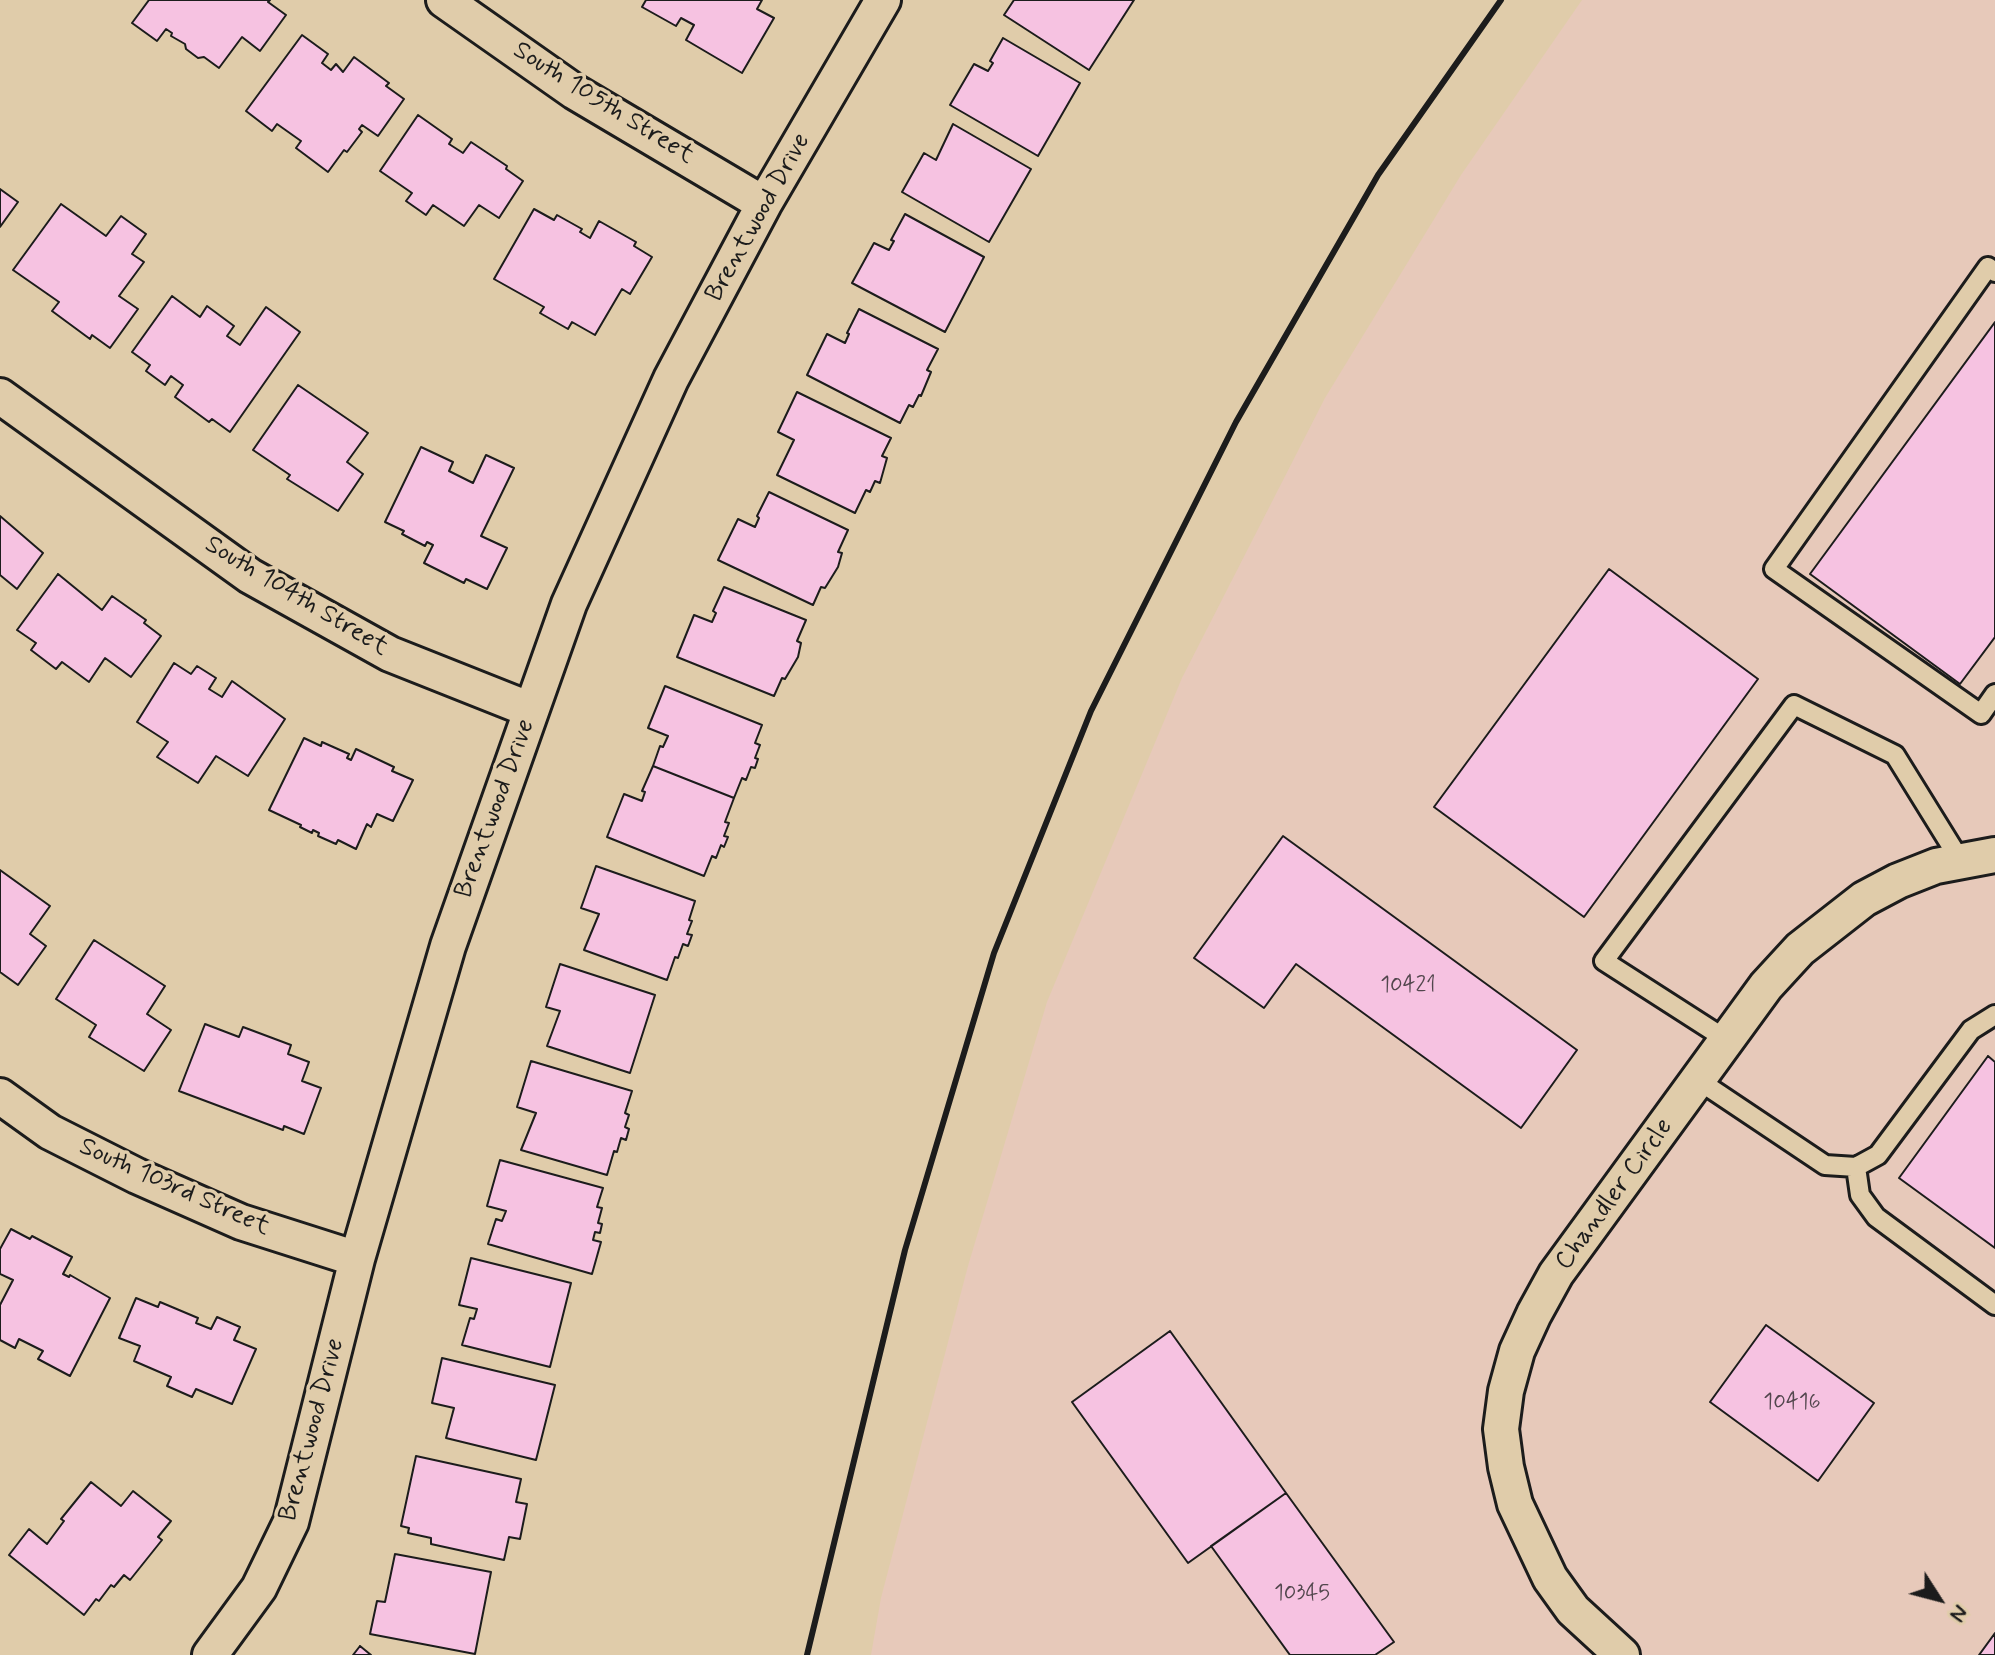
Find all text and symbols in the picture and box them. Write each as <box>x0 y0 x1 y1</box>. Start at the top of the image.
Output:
street label: South 105th Street <box>507 36 699 172</box>
street label: Brentwood Drive <box>700 128 818 308</box>
street label: South 104th Street <box>199 530 393 664</box>
street label: Brentwood Drive <box>449 715 543 903</box>
house number: 10421 <box>1380 973 1436 999</box>
street label: Chandler Circle <box>1549 1113 1681 1277</box>
street label: South 103rd Street <box>74 1132 274 1244</box>
street label: Brentwood Drive <box>274 1335 352 1525</box>
house number: 10416 <box>1763 1390 1821 1416</box>
north arrow <box>1899 1559 1979 1639</box>
house number: 10345 <box>1274 1581 1330 1607</box>
text: N <box>1943 1599 1974 1627</box>

